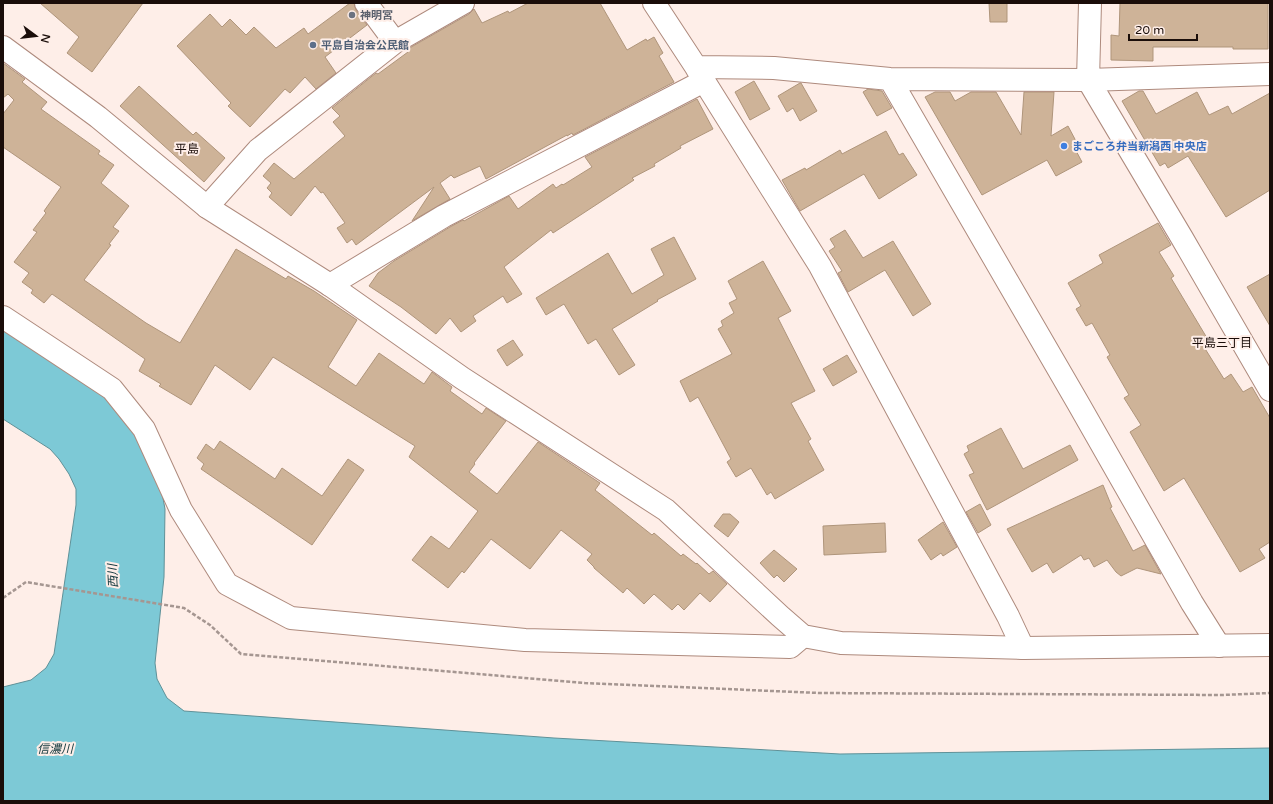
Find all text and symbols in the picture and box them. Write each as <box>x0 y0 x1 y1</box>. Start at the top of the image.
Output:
place label: 神明宮 <box>360 9 393 22</box>
marker: 神明宮 <box>347 10 357 20</box>
north arrow <box>16 16 56 56</box>
scale bar <box>1129 16 1197 42</box>
text: 20 m <box>1135 23 1164 37</box>
text: N <box>38 33 53 44</box>
place label: 平島自治会公民館 <box>321 39 409 52</box>
marker: 平島自治会公民館 <box>308 40 318 50</box>
place label: まごころ弁当新潟西 中央店 <box>1072 140 1207 153</box>
marker: まごころ弁当新潟西 中央店 <box>1059 141 1069 151</box>
district label: 平島 <box>175 142 199 156</box>
district label: 平島三丁目 <box>1192 336 1252 350</box>
water label: 西川 <box>105 562 121 588</box>
water label: 信濃川 <box>37 742 75 756</box>

